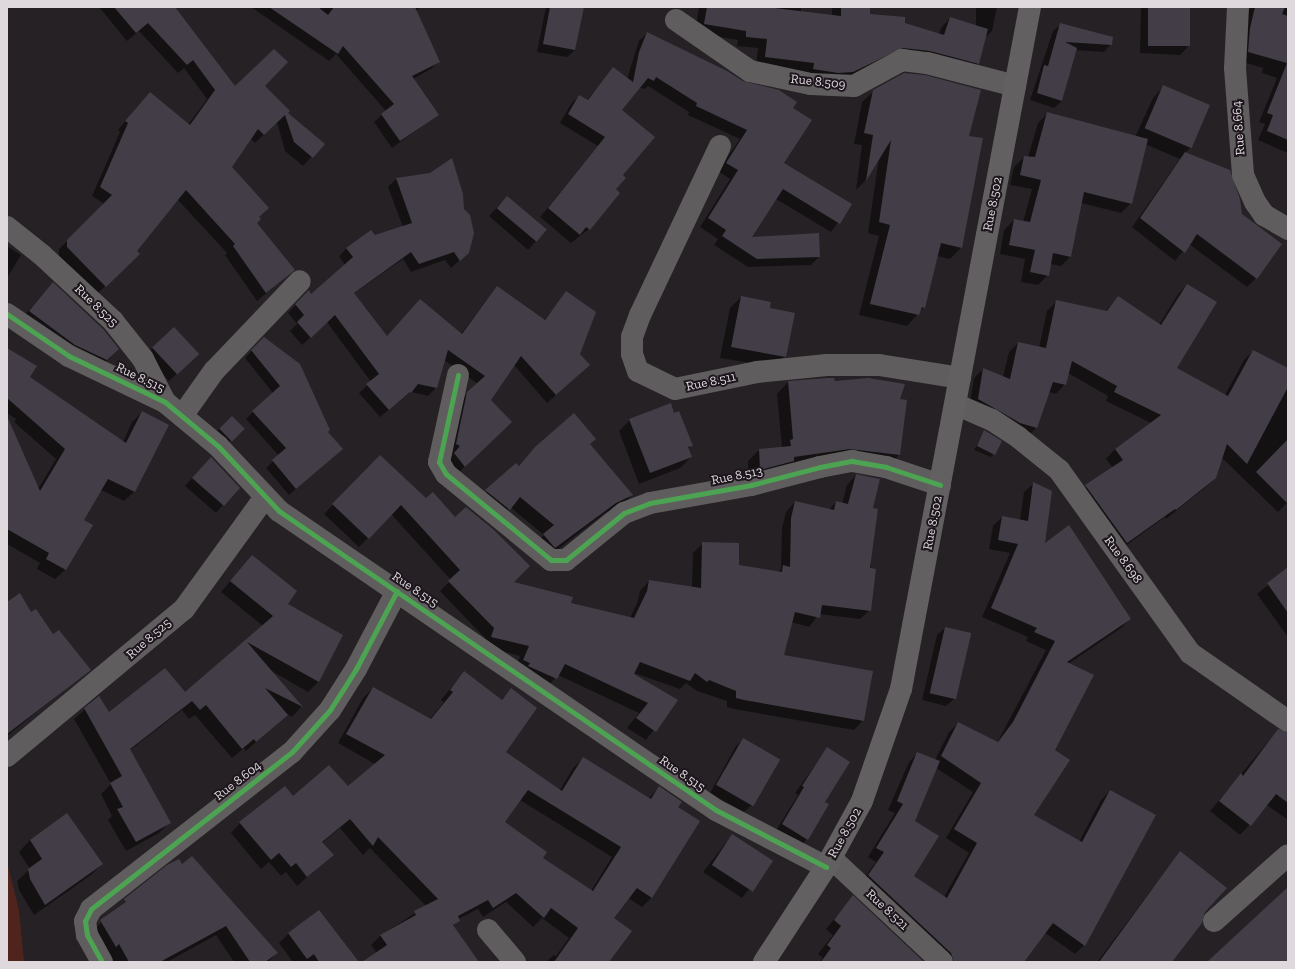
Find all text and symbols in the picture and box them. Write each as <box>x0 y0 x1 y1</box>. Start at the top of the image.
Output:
street label: Rue 8.509 <box>790 71 846 93</box>
street label: Rue 8.664 <box>1229 100 1249 156</box>
street label: Rue 8.502 <box>980 176 1006 232</box>
street label: Rue 8.525 <box>71 282 121 330</box>
street label: Rue 8.515 <box>113 360 167 396</box>
street label: Rue 8.511 <box>685 369 737 395</box>
street label: Rue 8.513 <box>710 463 764 489</box>
street label: Rue 8.502 <box>920 495 946 551</box>
street label: Rue 8.698 <box>1101 533 1145 587</box>
street label: Rue 8.515 <box>389 569 441 611</box>
street label: Rue 8.525 <box>124 615 174 663</box>
street label: Rue 8.515 <box>656 753 708 795</box>
street label: Rue 8.604 <box>211 758 265 804</box>
street label: Rue 8.502 <box>825 805 865 861</box>
street label: Rue 8.521 <box>863 886 911 934</box>

